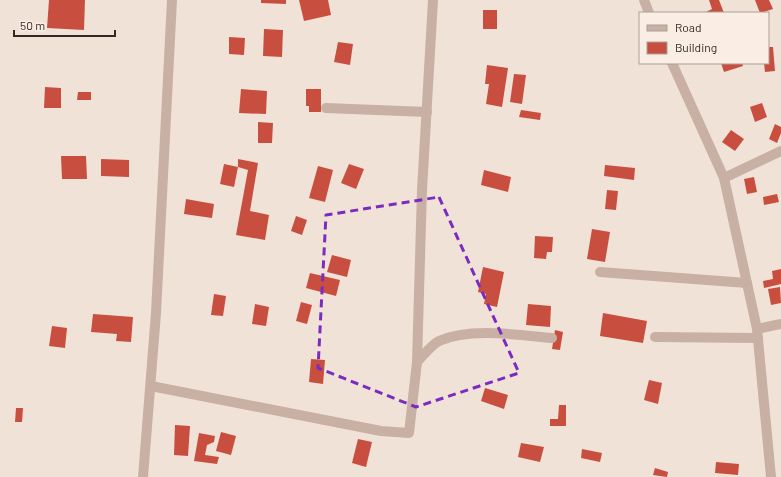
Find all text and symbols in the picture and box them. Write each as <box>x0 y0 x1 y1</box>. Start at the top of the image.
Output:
scale bar <box>14 12 115 38</box>
legend <box>639 12 769 64</box>
text: 50 m <box>20 18 45 32</box>
text: Road <box>675 20 702 34</box>
text: Building <box>675 40 717 54</box>

